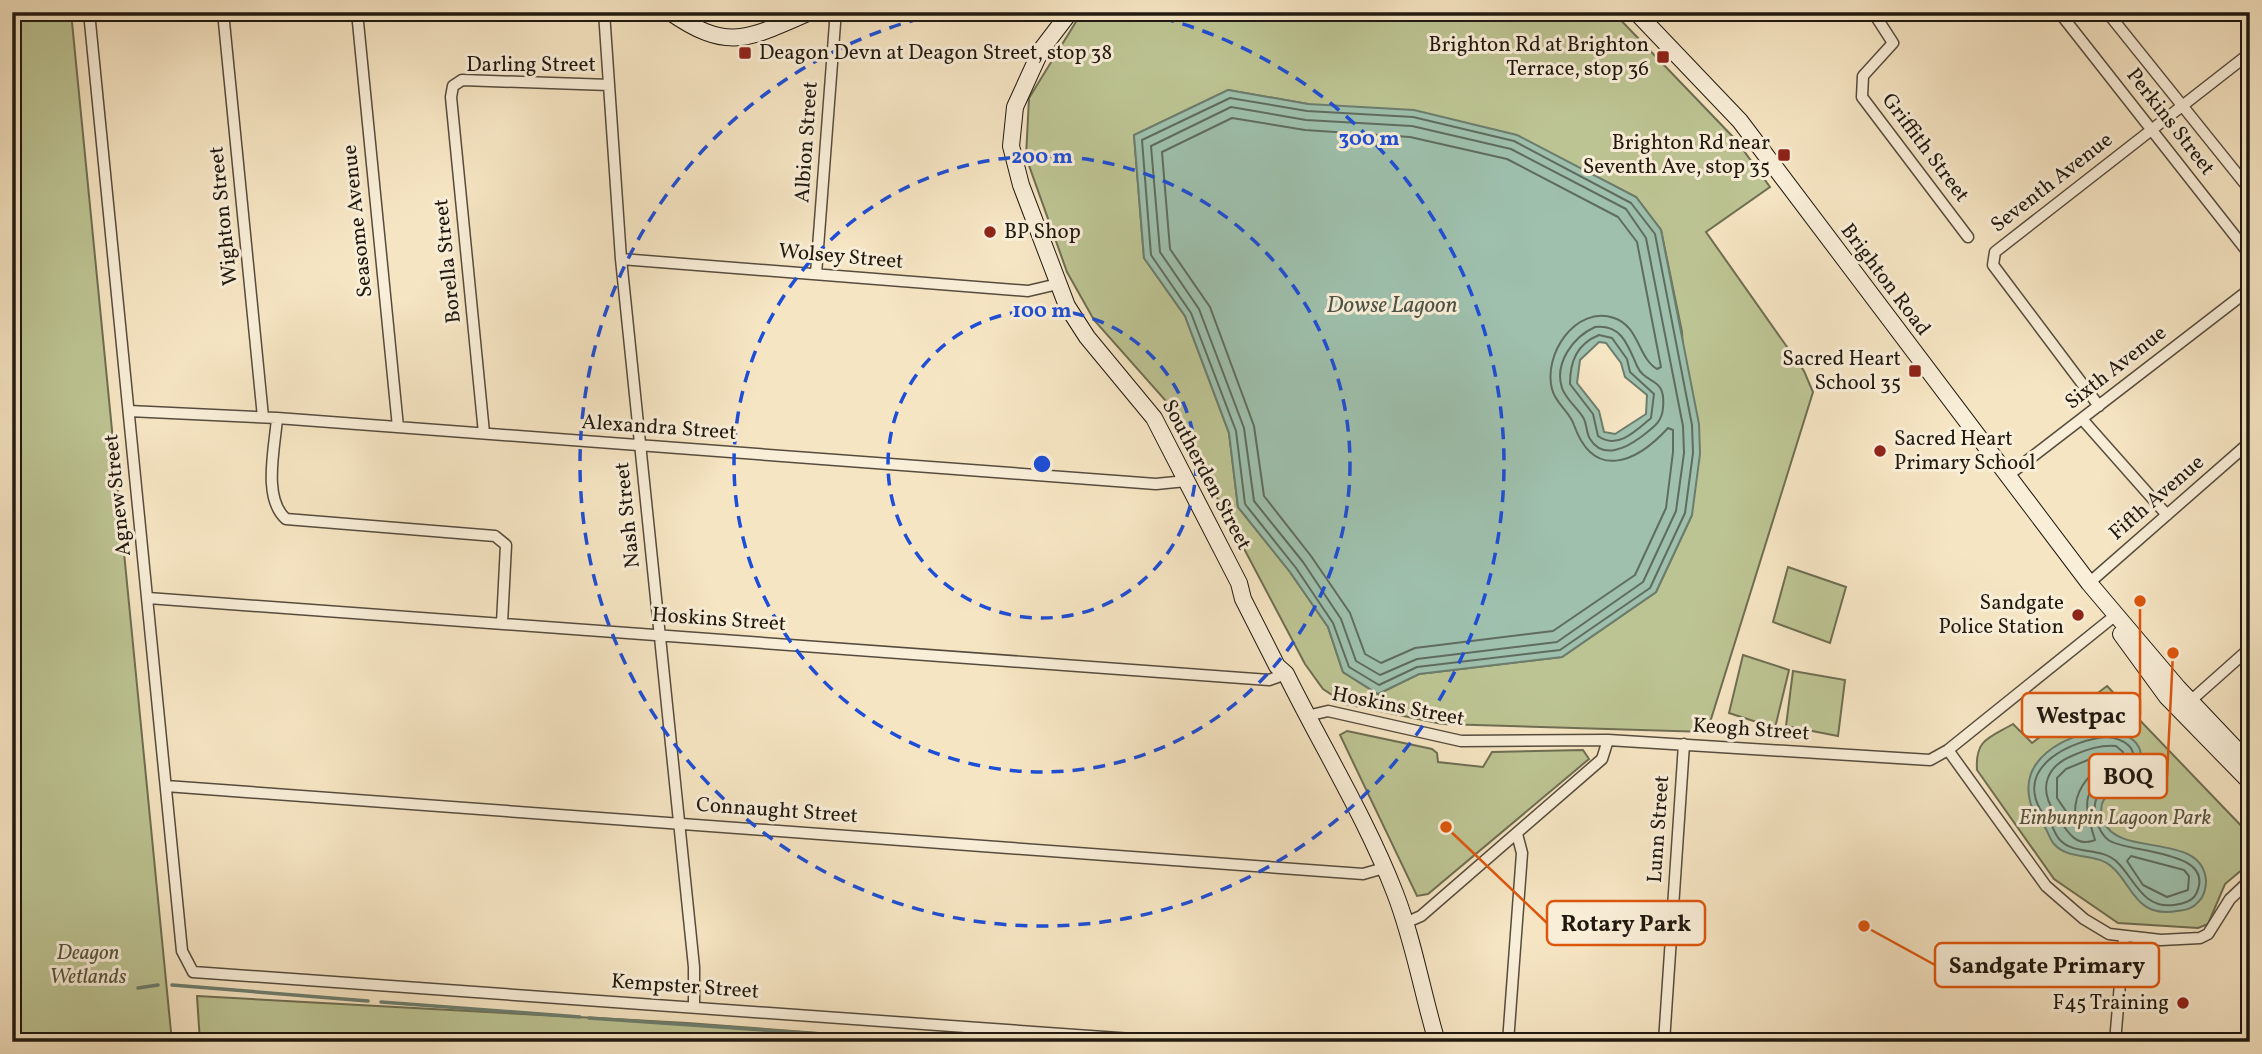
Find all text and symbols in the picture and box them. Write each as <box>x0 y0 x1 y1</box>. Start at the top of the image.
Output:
place label: Brighton Rd at Brighton Terrace, stop 36 <box>1428 31 1649 84</box>
place label: Deagon Devn at Deagon Street, stop 38 <box>759 39 1112 68</box>
marker: Deagon Devn at Deagon Street, stop 38 <box>737 45 753 61</box>
marker: Brighton Rd at Brighton Terrace, stop 36 <box>1655 49 1671 65</box>
street label: Darling Street <box>466 51 596 80</box>
street label: Perkins Street <box>2119 62 2221 182</box>
street label: Albion Street <box>788 80 826 204</box>
street label: Griffith Street <box>1874 88 1976 208</box>
text: 300 m <box>1339 125 1399 154</box>
street label: Seventh Avenue <box>1985 126 2119 240</box>
place label: Brighton Rd near Seventh Ave, stop 35 <box>1583 129 1770 182</box>
street label: Seasome Avenue <box>336 143 380 299</box>
text: 200 m <box>1011 143 1073 172</box>
street label: Wighton Street <box>202 145 246 287</box>
marker: Brighton Rd near Seventh Ave, stop 35 <box>1776 147 1792 163</box>
street label: Borella Street <box>427 197 469 325</box>
place label: BP Shop <box>1004 218 1081 247</box>
street label: Brighton Road <box>1833 218 1937 342</box>
marker: BP Shop <box>982 224 998 240</box>
street label: Wolsey Street <box>777 237 905 277</box>
water label: Dowse Lagoon <box>1327 290 1458 322</box>
text: 100 m <box>1012 297 1072 326</box>
street label: Sixth Avenue <box>2059 319 2173 417</box>
place label: Sacred Heart School 35 <box>1782 345 1901 398</box>
marker: Sacred Heart School 35 <box>1907 363 1923 379</box>
street label: Southerden Street <box>1154 395 1258 555</box>
street label: Alexandra Street <box>581 408 737 448</box>
place label: Sacred Heart Primary School <box>1894 425 2035 478</box>
street label: Agnew Street <box>97 432 139 558</box>
marker: Sacred Heart Primary School <box>1872 443 1888 459</box>
street label: Fifth Avenue <box>2103 449 2211 547</box>
centre of rings <box>1030 452 1054 476</box>
street label: Nash Street <box>608 460 648 570</box>
place label: Sandgate Police Station <box>1939 589 2064 642</box>
street label: Hoskins Street <box>651 601 787 639</box>
marker: Sandgate Police Station <box>2070 607 2086 623</box>
street label: Hoskins Street <box>1329 680 1467 734</box>
callout: Westpac <box>2022 693 2140 737</box>
text: Westpac <box>2036 701 2126 733</box>
street label: Keogh Street <box>1692 711 1810 749</box>
callout: BOQ <box>2089 754 2167 798</box>
text: BOQ <box>2103 762 2154 794</box>
street label: Lunn Street <box>1641 774 1677 884</box>
street label: Connaught Street <box>695 791 859 831</box>
park label: Einbunpin Lagoon Park <box>2019 804 2212 833</box>
callout: Rotary Park <box>1547 901 1705 945</box>
text: Rotary Park <box>1561 909 1691 941</box>
park label: Deagon Wetlands <box>49 939 127 992</box>
callout: Sandgate Primary <box>1935 943 2159 987</box>
text: Sandgate Primary <box>1949 951 2145 983</box>
street label: Kempster Street <box>610 967 760 1007</box>
place label: F45 Training <box>2052 989 2169 1018</box>
marker: F45 Training <box>2175 995 2191 1011</box>

